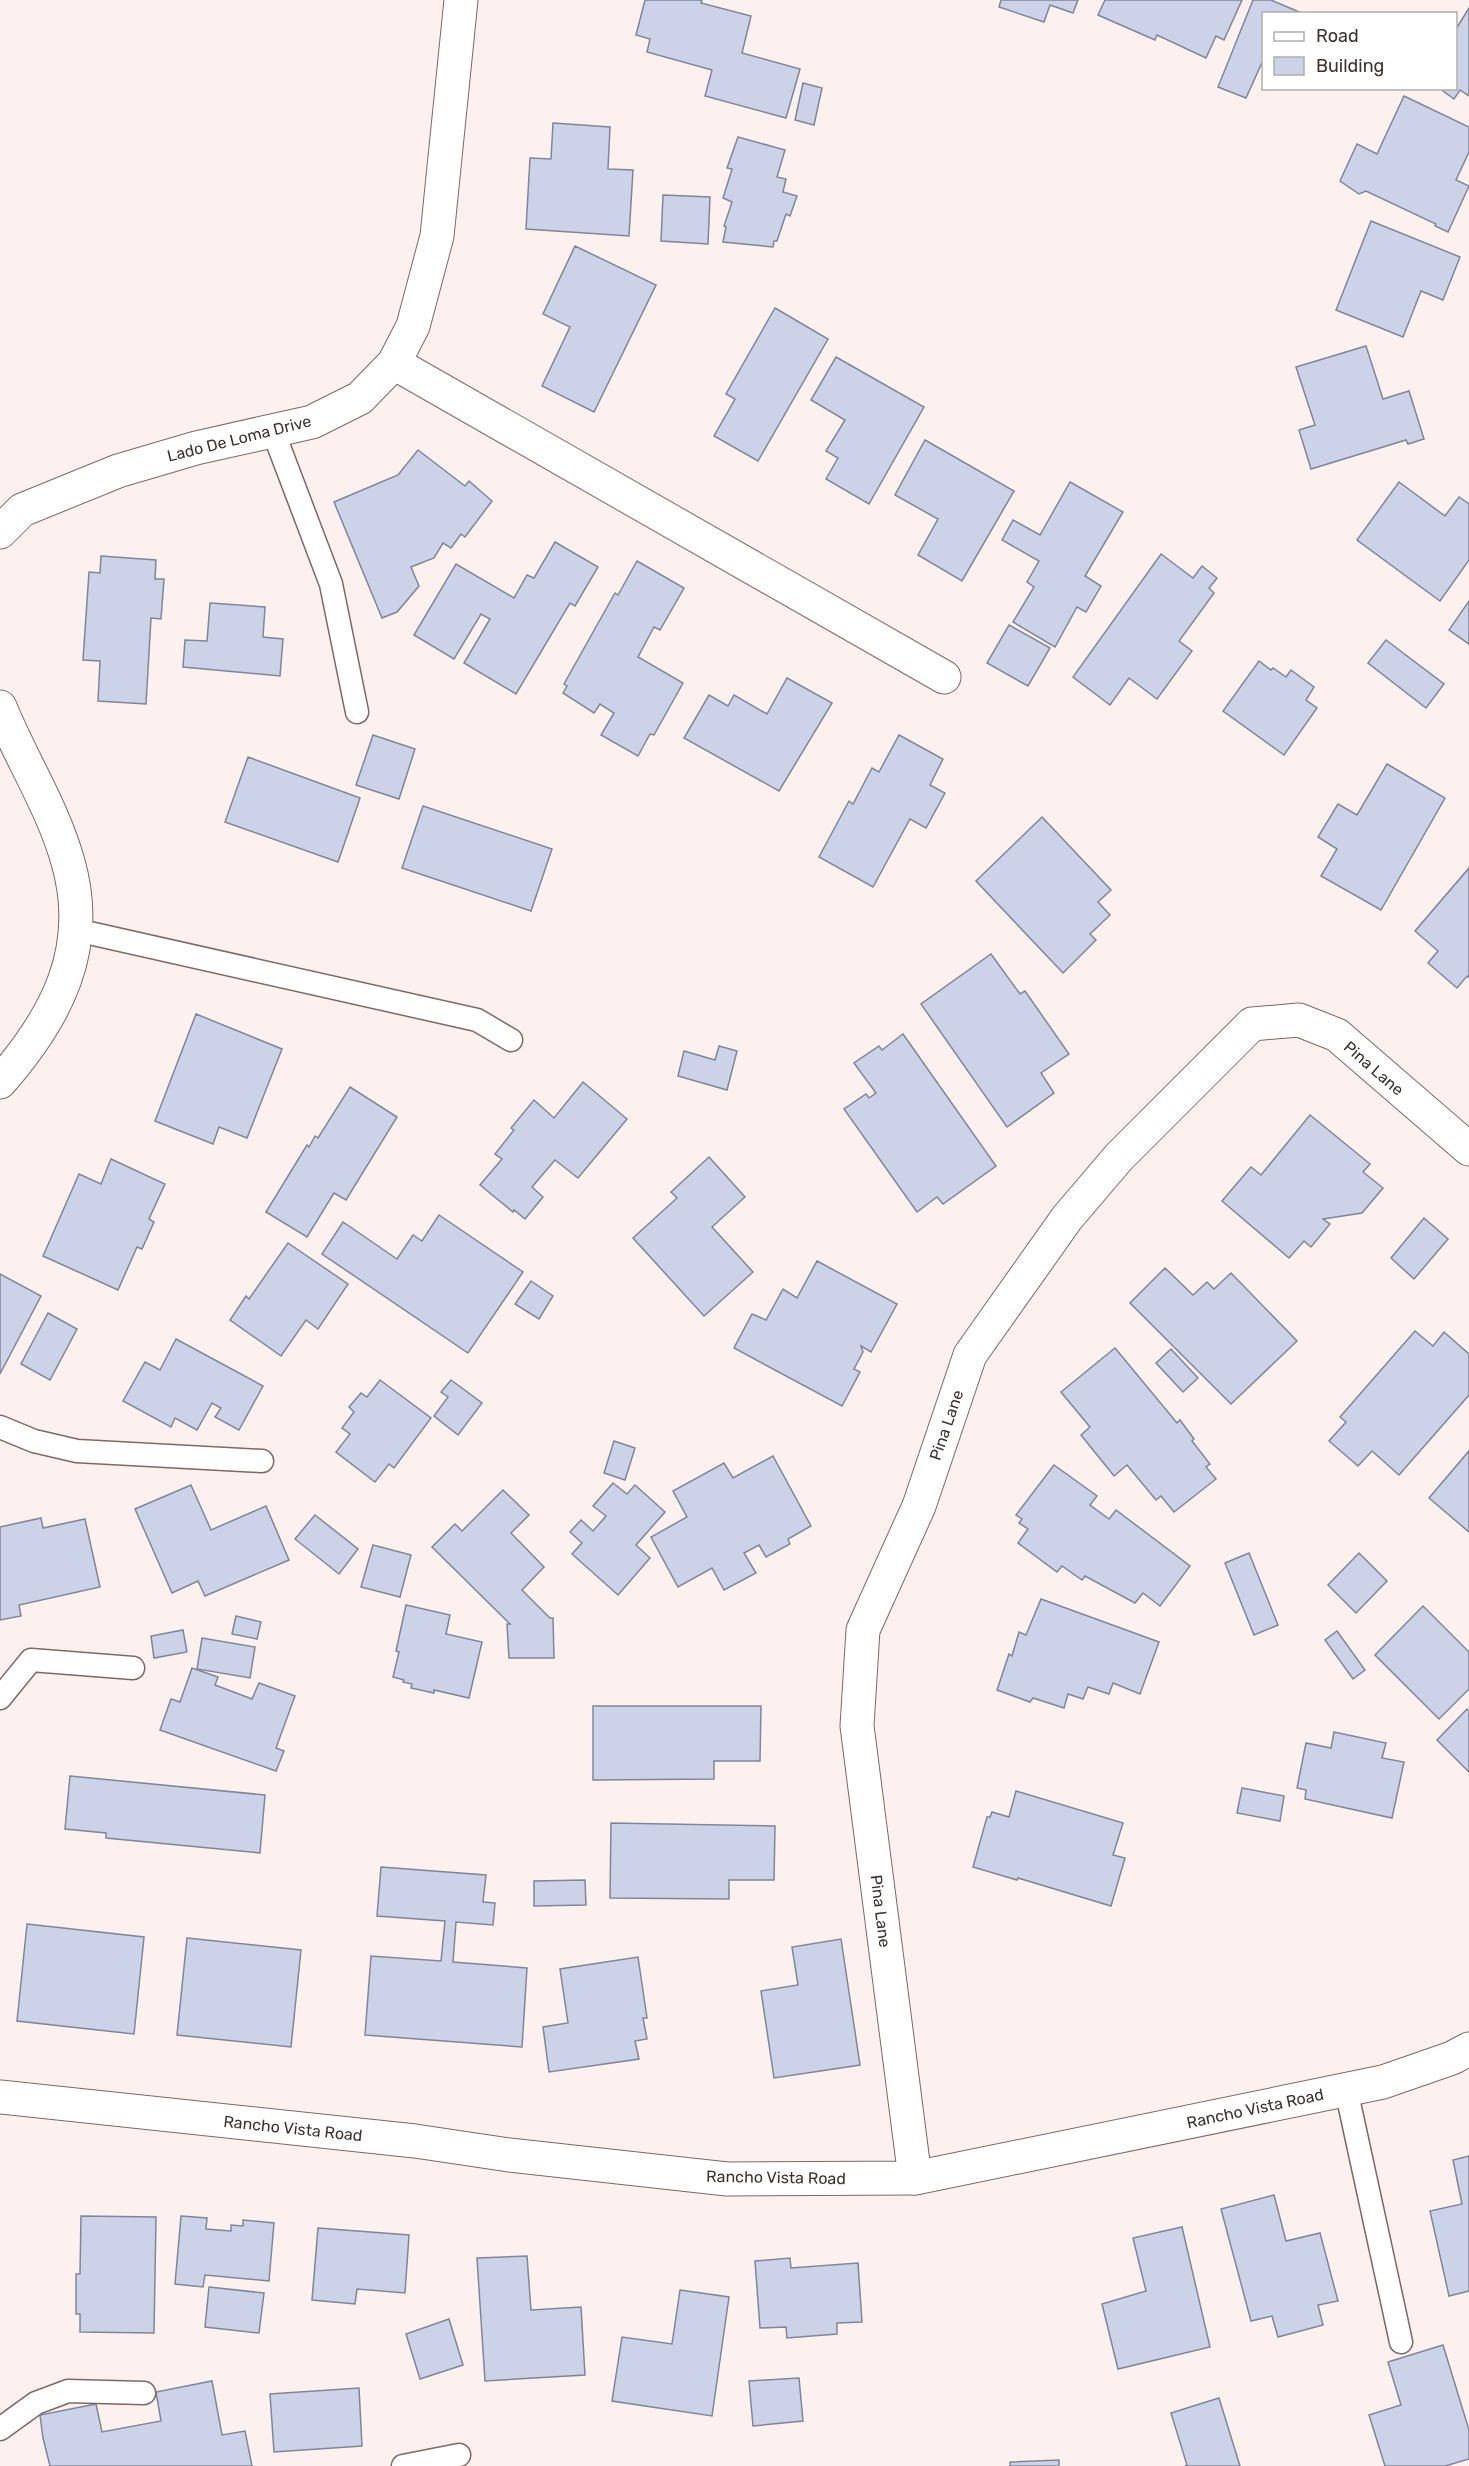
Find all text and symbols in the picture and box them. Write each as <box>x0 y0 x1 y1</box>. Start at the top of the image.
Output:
legend <box>1262 12 1457 90</box>
text: Road <box>1316 25 1359 47</box>
text: Building <box>1316 55 1384 77</box>
street label: Lado De Loma Drive <box>165 411 313 466</box>
street label: Pina Lane <box>1340 1037 1408 1100</box>
street label: Pina Lane <box>926 1387 967 1463</box>
street label: Pina Lane <box>867 1874 894 1949</box>
street label: Rancho Vista Road <box>1185 2085 1325 2132</box>
street label: Rancho Vista Road <box>223 2112 363 2145</box>
street label: Rancho Vista Road <box>706 2167 846 2188</box>

